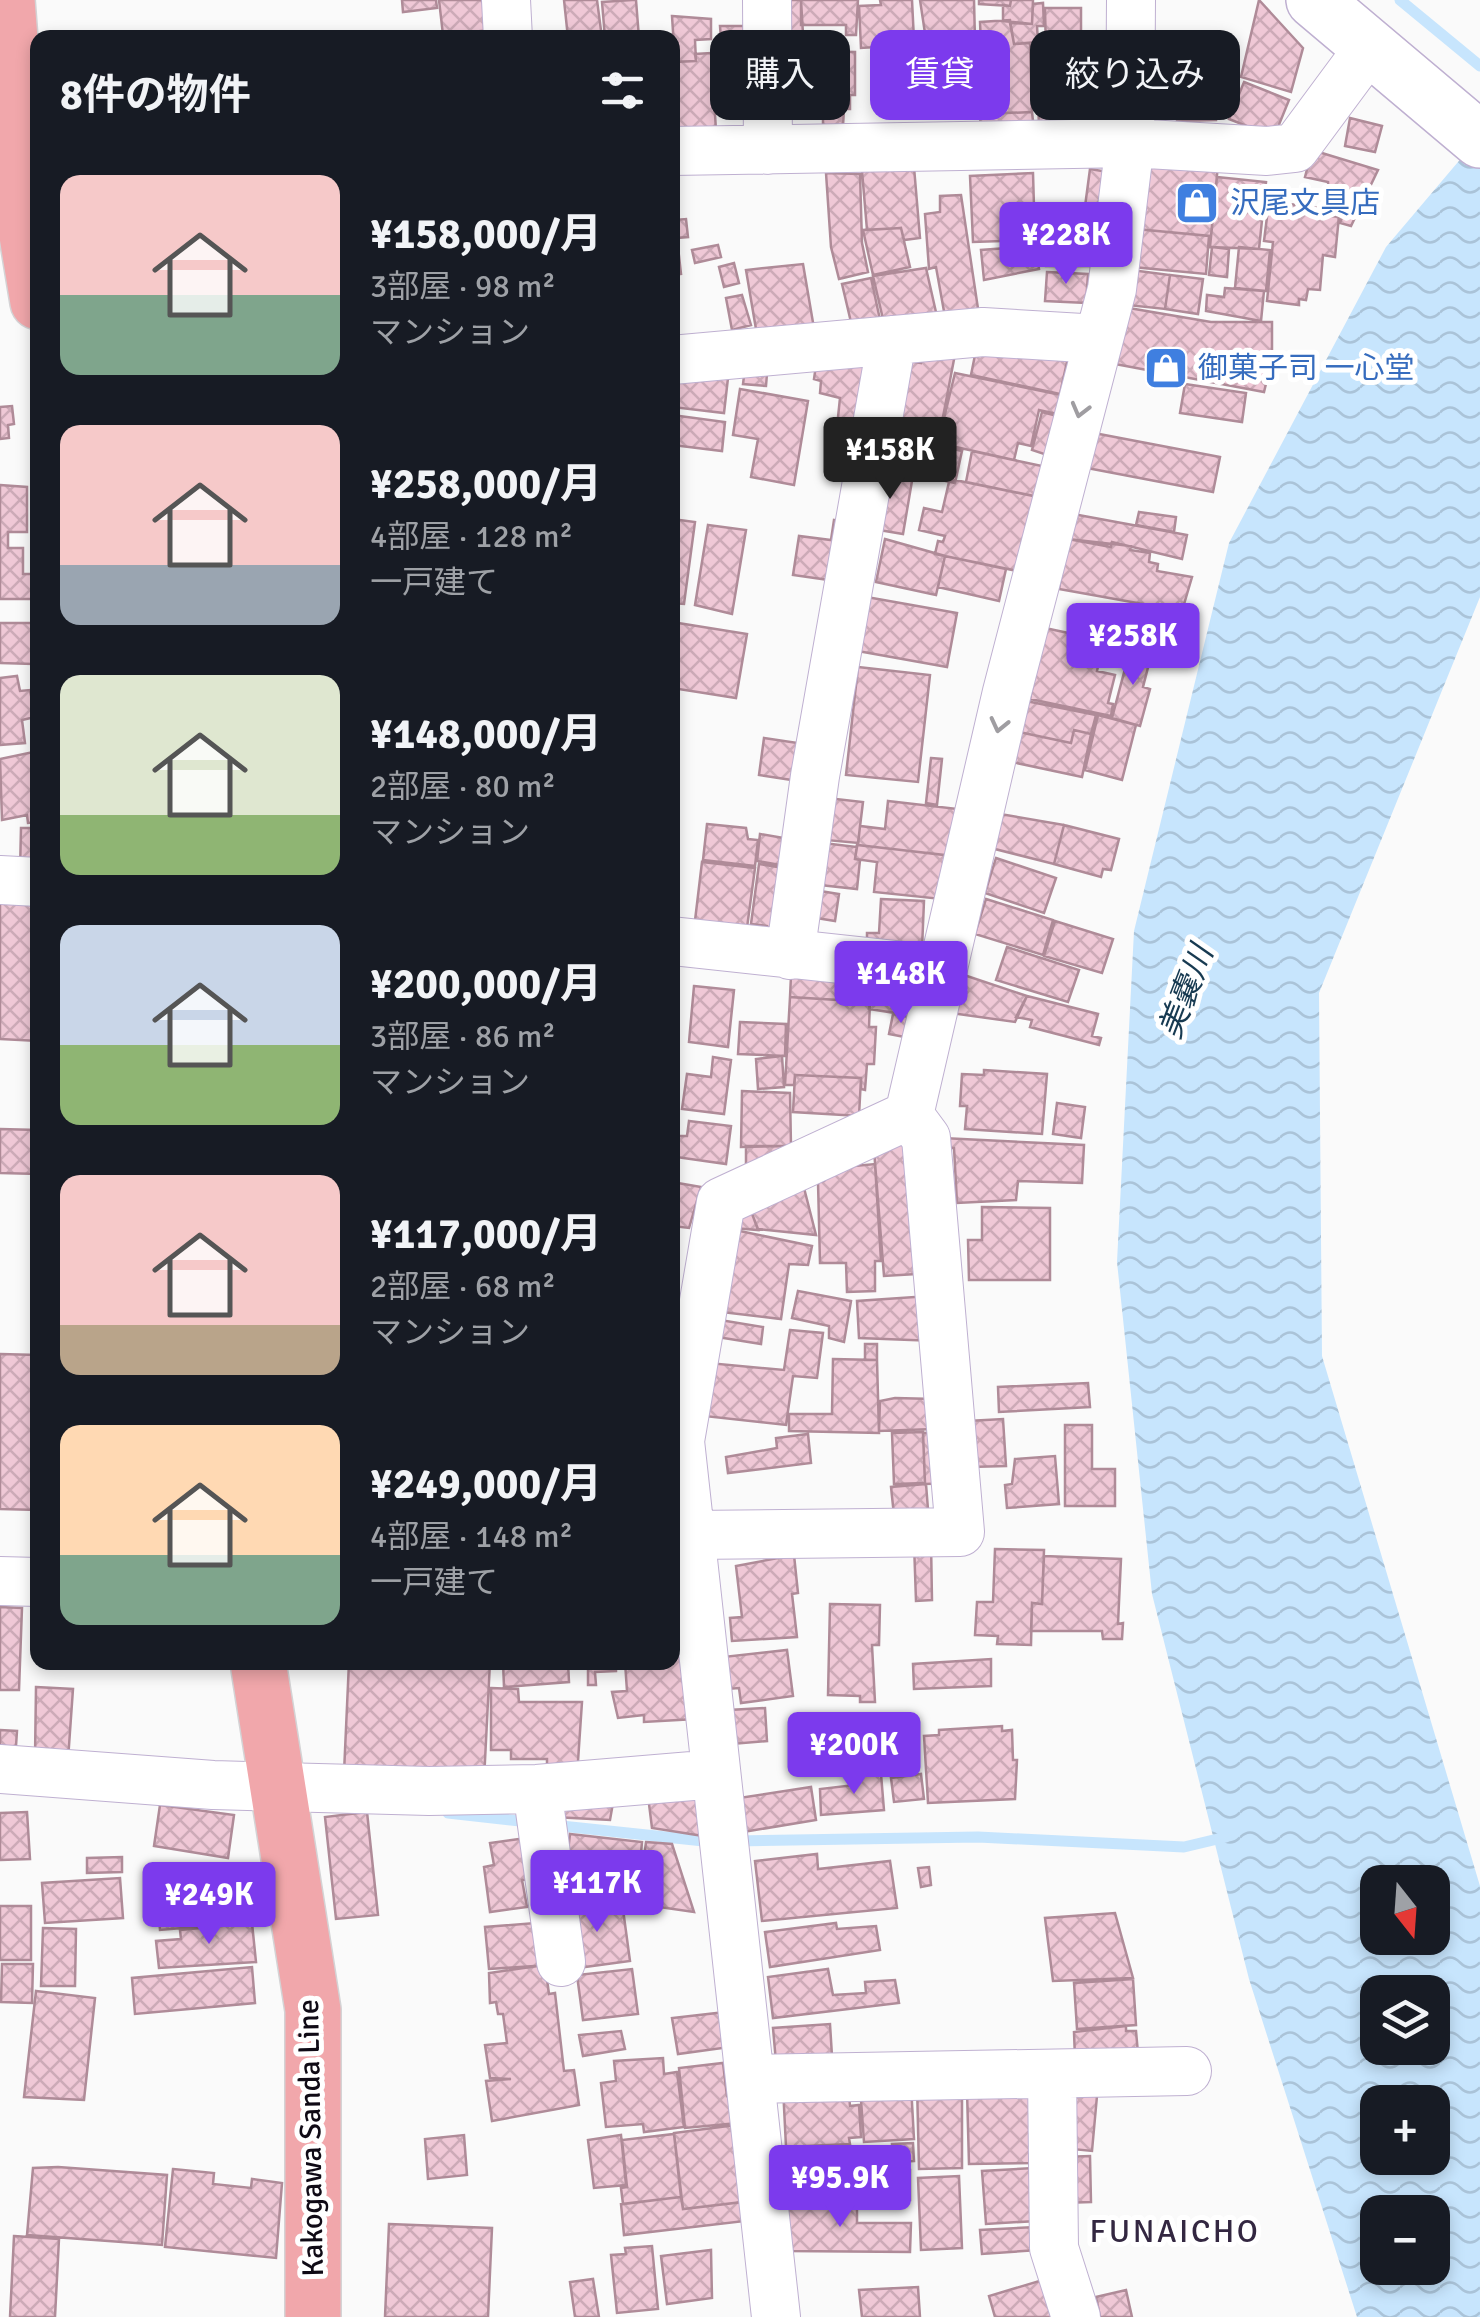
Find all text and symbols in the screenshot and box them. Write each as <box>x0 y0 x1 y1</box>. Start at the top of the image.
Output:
chip: 購入 <box>710 30 850 120</box>
chip: 賃貸 <box>870 30 1010 120</box>
chip: 絞り込み <box>1030 30 1240 120</box>
icon: filters <box>595 63 650 118</box>
text: 8件の物件 <box>60 70 251 121</box>
shop icon: 沢尾文具店 <box>1174 180 1220 226</box>
place label: 沢尾文具店 <box>1230 185 1380 222</box>
pin: ¥228K <box>996 202 1136 287</box>
text: ¥158,000/月 <box>370 209 602 260</box>
icon: home <box>140 215 260 335</box>
text: ¥228K <box>1022 215 1110 254</box>
text: 3部屋 · 98 m² <box>370 267 556 306</box>
text: マンション <box>370 313 530 352</box>
shop icon: 御菓子司 一心堂 <box>1143 345 1189 391</box>
place label: 御菓子司 一心堂 <box>1198 350 1415 387</box>
one-way arrow <box>1071 402 1092 419</box>
pin: ¥158K <box>820 417 960 502</box>
text: ¥158K <box>846 430 934 469</box>
text: ¥258,000/月 <box>370 459 602 510</box>
icon: home <box>140 465 260 585</box>
text: 4部屋 · 128 m² <box>370 517 573 556</box>
text: 一戸建て <box>370 563 498 602</box>
pin: ¥258K <box>1063 603 1203 688</box>
text: ¥258K <box>1089 616 1177 655</box>
text: ¥148,000/月 <box>370 709 602 760</box>
icon: home <box>140 715 260 835</box>
one-way arrow <box>990 716 1011 733</box>
text: 2部屋 · 80 m² <box>370 767 556 806</box>
text: マンション <box>370 813 530 852</box>
water label: 美嚢川 <box>1151 937 1222 1044</box>
pin: ¥148K <box>831 941 971 1026</box>
text: ¥148K <box>857 954 945 993</box>
text: ¥200,000/月 <box>370 959 602 1010</box>
icon: home <box>140 965 260 1085</box>
text: 3部屋 · 86 m² <box>370 1017 556 1056</box>
text: マンション <box>370 1063 530 1102</box>
text: ¥117,000/月 <box>370 1209 602 1260</box>
icon: home <box>140 1215 260 1335</box>
text: 2部屋 · 68 m² <box>370 1267 556 1306</box>
text: マンション <box>370 1313 530 1352</box>
text: ¥249,000/月 <box>370 1459 602 1510</box>
icon: home <box>140 1465 260 1585</box>
text: 4部屋 · 148 m² <box>370 1517 573 1556</box>
text: 一戸建て <box>370 1563 498 1602</box>
pin: ¥200K <box>784 1712 924 1797</box>
text: ¥200K <box>810 1725 898 1764</box>
pin: ¥117K <box>527 1850 667 1935</box>
pin: ¥249K <box>139 1862 279 1947</box>
text: ¥117K <box>553 1863 641 1902</box>
north arrow <box>1360 1865 1450 1955</box>
map controls <box>1360 1865 1450 2285</box>
text: ¥249K <box>165 1875 253 1914</box>
button: layers <box>1360 1975 1450 2065</box>
street label: Kakogawa Sanda Line <box>290 1999 332 2277</box>
button: + <box>1360 2085 1450 2175</box>
pin: ¥95.9K <box>759 2145 921 2230</box>
text: ¥95.9K <box>791 2158 889 2197</box>
button: − <box>1360 2195 1450 2285</box>
district label: FUNAICHO <box>1090 2212 1260 2251</box>

